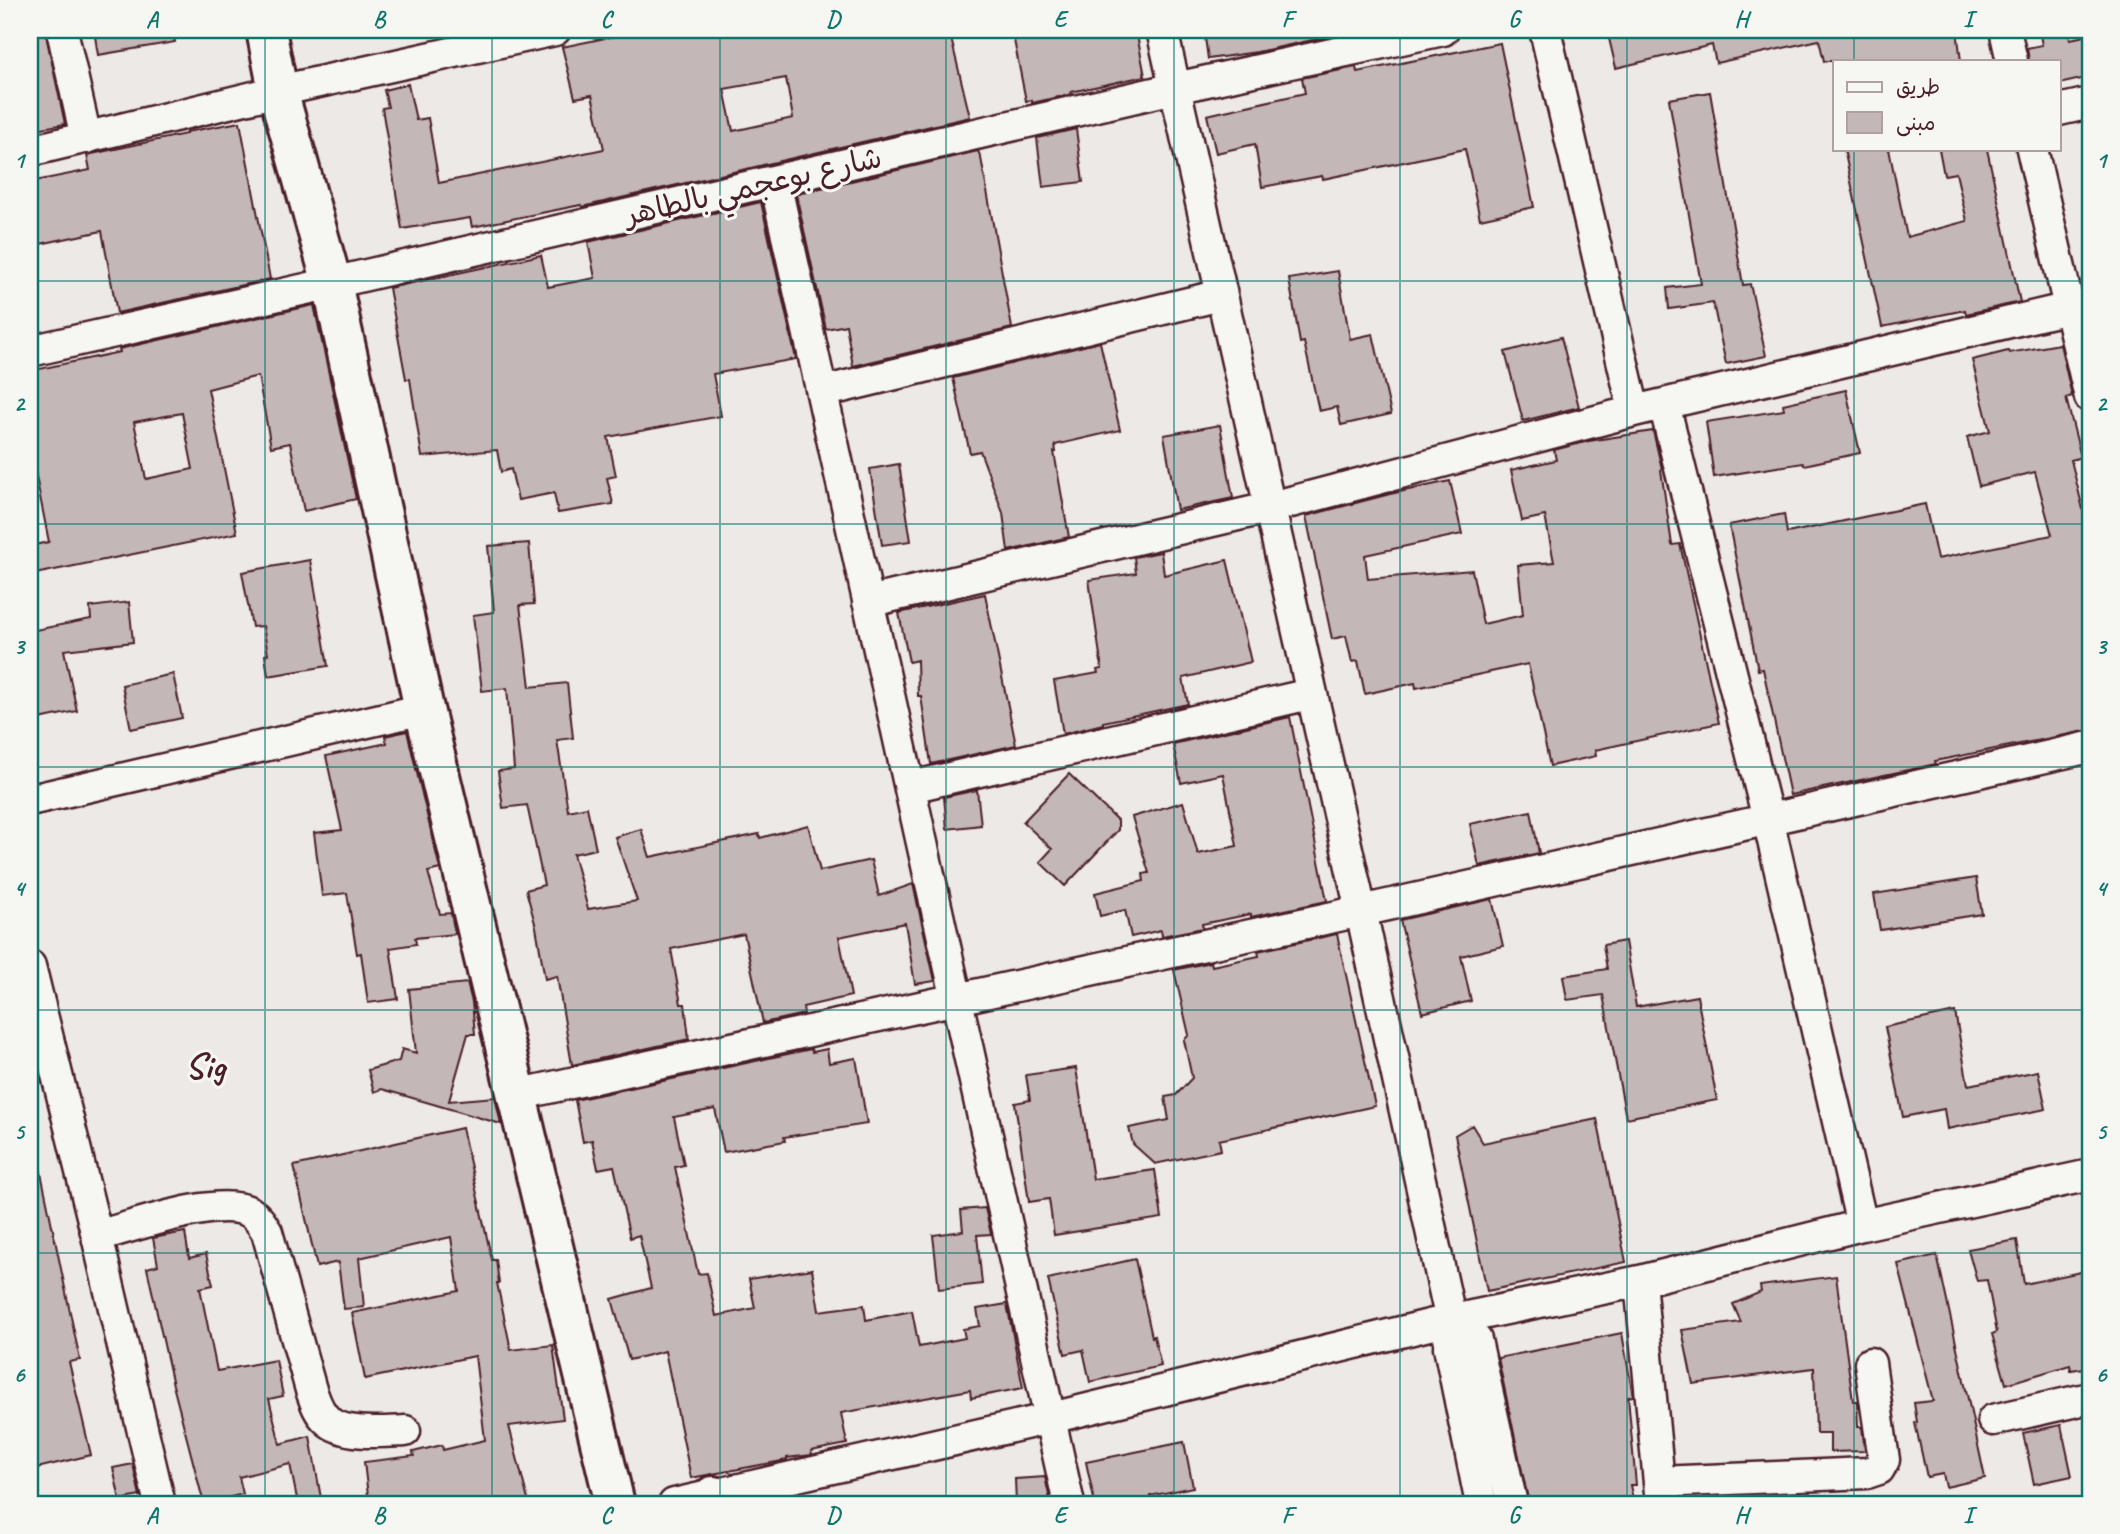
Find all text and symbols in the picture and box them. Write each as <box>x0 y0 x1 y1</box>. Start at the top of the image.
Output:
text: A <box>146 5 160 34</box>
text: B <box>373 5 387 34</box>
text: C <box>601 5 615 34</box>
text: D <box>826 5 842 34</box>
text: E <box>1054 5 1070 34</box>
text: F <box>1282 5 1298 34</box>
text: G <box>1508 5 1523 34</box>
text: H <box>1734 5 1752 34</box>
text: I <box>1963 5 1978 34</box>
legend <box>1833 60 2060 150</box>
text: طريق <box>1896 74 1940 100</box>
text: مبنى <box>1896 110 1935 137</box>
street label: شارع بوعجمي بالطاهر <box>618 138 887 242</box>
text: 1 <box>14 146 27 175</box>
text: 1 <box>2096 146 2109 175</box>
text: 2 <box>14 389 27 418</box>
text: 2 <box>2096 389 2109 418</box>
text: 3 <box>14 632 27 661</box>
text: 3 <box>2096 632 2109 661</box>
text: 4 <box>14 874 27 903</box>
text: 4 <box>2096 874 2109 903</box>
district label: Sig <box>185 1042 227 1089</box>
text: 5 <box>14 1117 26 1146</box>
text: 5 <box>2096 1117 2108 1146</box>
text: 6 <box>14 1360 27 1389</box>
text: 6 <box>2096 1360 2109 1389</box>
text: A <box>146 1501 160 1530</box>
text: B <box>373 1501 387 1530</box>
text: C <box>601 1501 615 1530</box>
text: D <box>826 1501 842 1530</box>
text: E <box>1054 1501 1070 1530</box>
text: F <box>1282 1501 1298 1530</box>
text: G <box>1508 1501 1523 1530</box>
text: H <box>1734 1501 1752 1530</box>
text: I <box>1963 1501 1978 1530</box>

